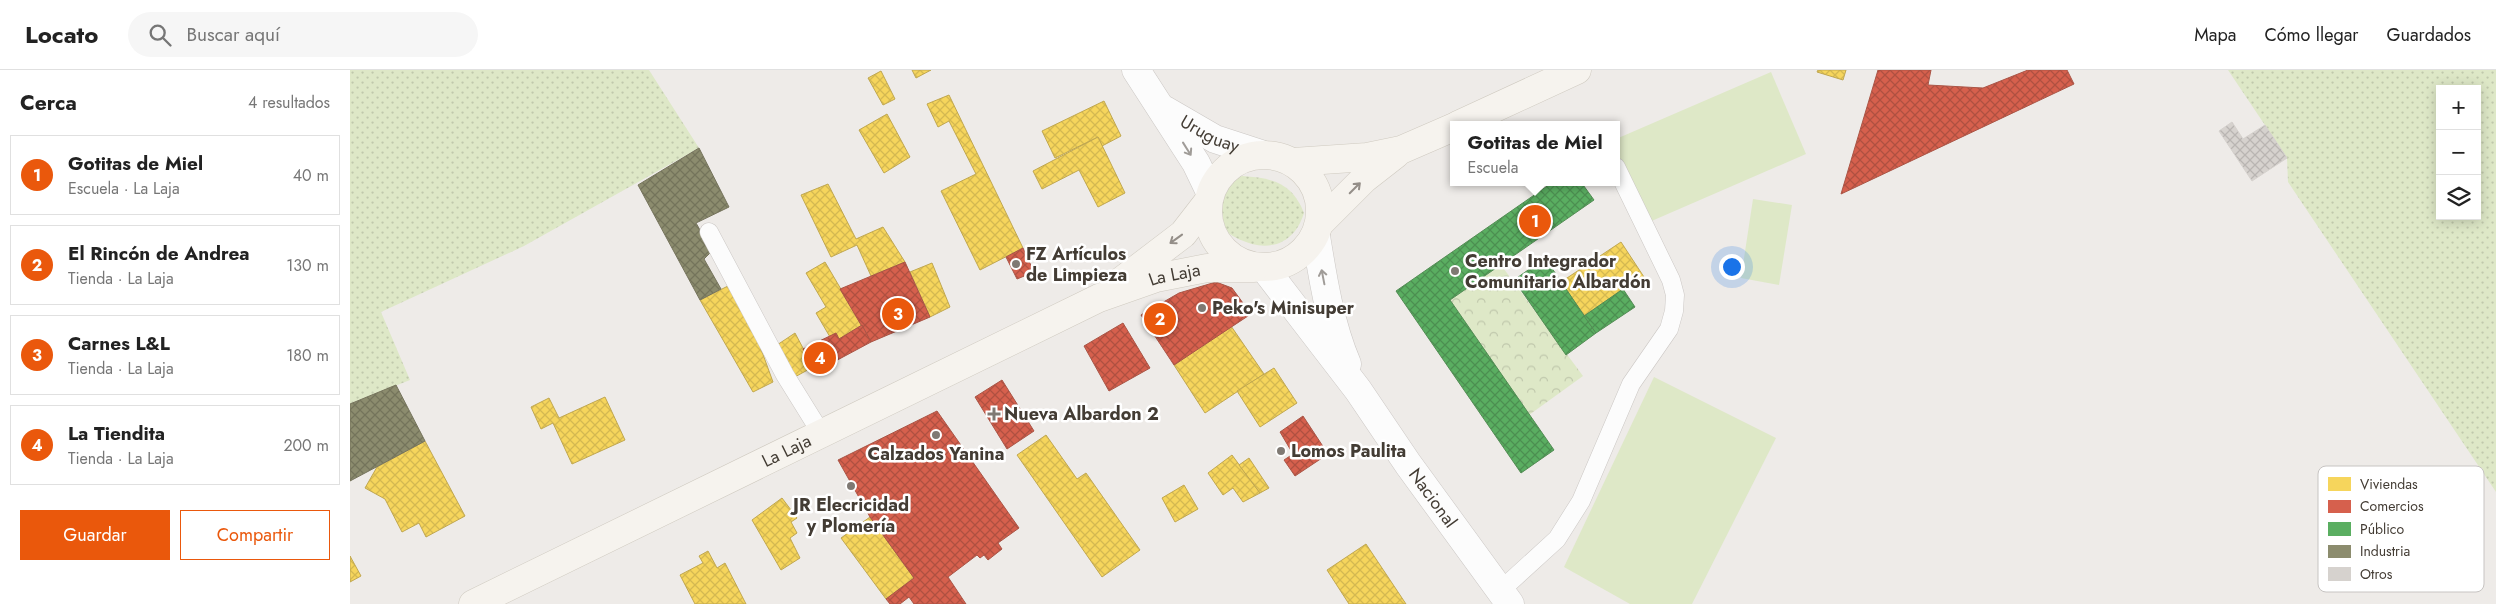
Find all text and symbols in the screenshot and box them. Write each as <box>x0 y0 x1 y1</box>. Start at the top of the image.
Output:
search box <box>128 12 478 57</box>
text: Locato <box>25 17 98 52</box>
icon: search <box>146 21 174 49</box>
text: Buscar aquí <box>186 21 280 48</box>
text: Mapa <box>2194 22 2236 48</box>
text: Cómo llegar <box>2264 22 2359 48</box>
text: Guardados <box>2387 22 2471 48</box>
map controls <box>2436 85 2481 220</box>
button: + <box>2436 85 2481 130</box>
text: Cerca <box>20 88 77 118</box>
text: 4 resultados <box>248 91 330 114</box>
street label: Uruguay <box>1175 109 1243 159</box>
popup <box>1450 121 1620 186</box>
text: Gotitas de Miel <box>1467 129 1603 156</box>
button: − <box>2436 130 2481 175</box>
one-way arrow <box>1183 142 1193 156</box>
text: Gotitas de Miel <box>68 150 203 177</box>
text: Escuela <box>1467 156 1518 179</box>
text: 1 <box>33 164 41 187</box>
text: 40 m <box>293 164 329 187</box>
button: layers <box>2436 175 2481 220</box>
text: Escuela · La Laja <box>68 177 180 200</box>
one-way arrow <box>1348 182 1361 194</box>
pin: 1 <box>1519 202 1551 240</box>
one-way arrow <box>1169 234 1183 245</box>
text: El Rincón de Andrea <box>68 240 250 267</box>
place label: FZ Artículos de Limpieza <box>1026 241 1127 288</box>
place label: Centro Integrador Comunitario Albardón <box>1465 248 1651 295</box>
text: 2 <box>32 254 42 277</box>
text: 130 m <box>286 254 329 277</box>
your location <box>1719 254 1745 280</box>
street label: La Laja <box>1145 257 1203 293</box>
marker: FZ Artículos de Limpieza <box>1010 258 1022 270</box>
marker: Centro Integrador Comunitario Albardón <box>1449 265 1461 277</box>
text: Tienda · La Laja <box>68 267 174 290</box>
one-way arrow <box>1318 270 1327 286</box>
pin: 3 <box>882 295 914 333</box>
place label: Peko's Minisuper <box>1212 295 1355 321</box>
pin: 2 <box>1144 300 1176 338</box>
marker: Peko's Minisuper <box>1196 302 1208 314</box>
text: Carnes L&L <box>68 330 170 357</box>
pin: 4 <box>804 339 836 377</box>
text: 3 <box>32 344 42 367</box>
text: 180 m <box>286 344 329 367</box>
text: Tienda · La Laja <box>68 357 174 380</box>
place label: Nueva Albardon 2 <box>1004 401 1159 427</box>
marker: Nueva Albardon 2 <box>988 408 1000 420</box>
text: La Tiendita <box>68 420 165 447</box>
street label: La Laja <box>757 428 816 474</box>
marker: Calzados Yanina <box>930 429 942 441</box>
text: 4 <box>31 434 43 457</box>
text: 200 m <box>283 434 329 457</box>
place label: Lomos Paulita <box>1291 438 1406 464</box>
place label: Calzados Yanina <box>868 441 1004 467</box>
marker: Lomos Paulita <box>1275 445 1287 457</box>
text: Tienda · La Laja <box>68 447 174 470</box>
street label: Nacional <box>1402 463 1463 533</box>
legend <box>2318 466 2484 592</box>
text: Viviendas <box>2360 474 2418 494</box>
marker: JR Elecricidad y Plomería <box>845 480 857 492</box>
place label: JR Elecricidad y Plomería <box>790 492 909 539</box>
text: Comercios <box>2360 496 2424 516</box>
button: Guardar <box>20 510 170 560</box>
button: Compartir <box>180 510 330 560</box>
text: Público <box>2360 519 2405 539</box>
text: Industria <box>2360 541 2410 561</box>
text: Otros <box>2360 564 2393 584</box>

